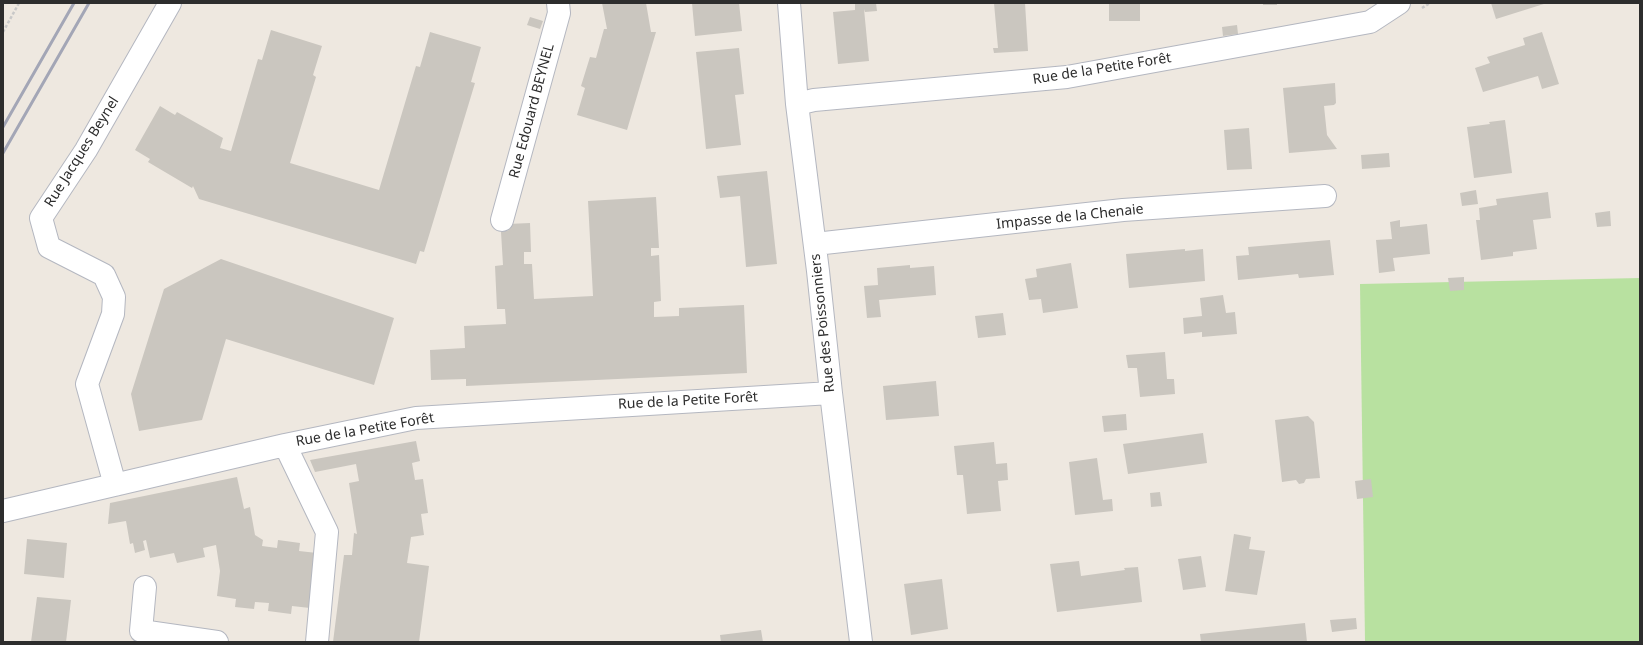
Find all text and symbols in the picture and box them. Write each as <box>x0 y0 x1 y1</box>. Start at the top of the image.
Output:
street label: Rue Edouard BEYNEL <box>506 42 558 180</box>
street label: Rue de la Petite Forêt <box>1032 50 1172 88</box>
street label: Rue Jacques Beynel <box>41 94 123 210</box>
street label: Impasse de la Chenaie <box>996 201 1144 233</box>
street label: Rue des Poissonniers <box>807 253 839 393</box>
street label: Rue de la Petite Forêt <box>618 389 758 413</box>
street label: Rue de la Petite Forêt <box>295 410 435 450</box>

